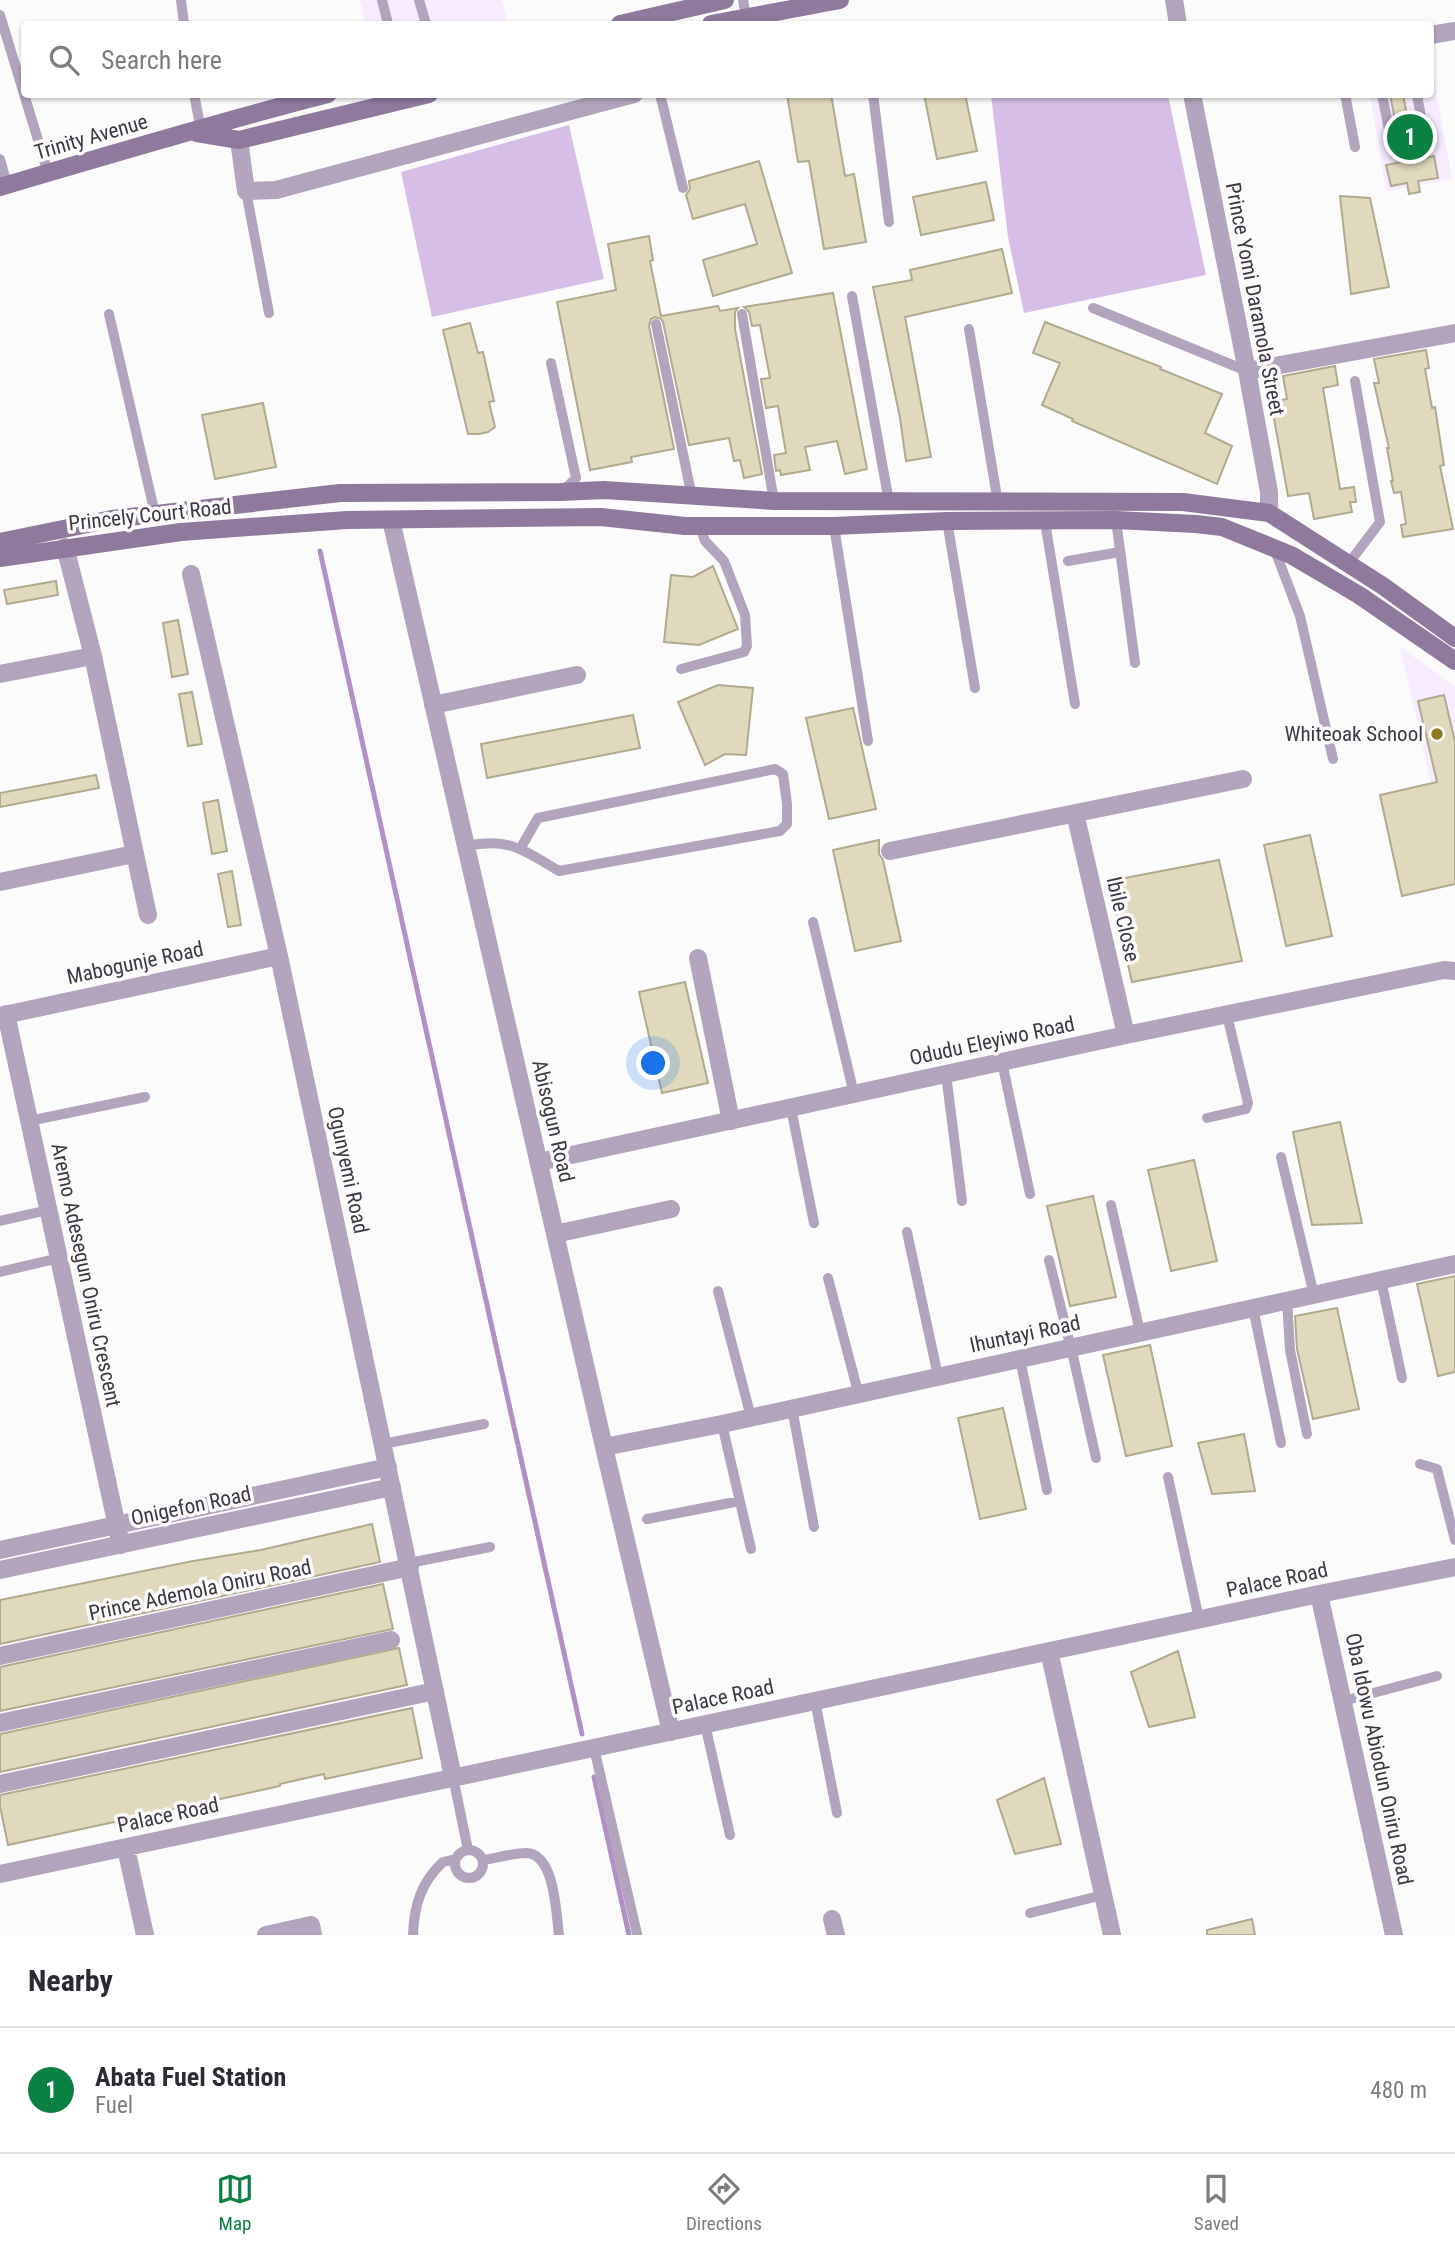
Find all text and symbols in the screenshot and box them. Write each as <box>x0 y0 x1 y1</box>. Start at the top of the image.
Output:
search box <box>21 21 1434 98</box>
icon: search <box>45 41 83 79</box>
text: Search here <box>101 45 222 75</box>
street label: Trinity Avenue <box>32 109 151 165</box>
pin: 1 <box>1387 111 1433 163</box>
street label: Prince Yomi Daramola Street <box>1221 180 1289 418</box>
street label: Princely Court Road <box>67 495 233 535</box>
place label: Whiteoak School <box>1284 722 1423 746</box>
marker: Whiteoak School <box>1429 726 1445 742</box>
street label: Ibile Close <box>1102 874 1144 964</box>
street label: Mabogunje Road <box>65 937 205 989</box>
street label: Odudu Eleyiwo Road <box>907 1012 1077 1070</box>
your location <box>636 1046 670 1080</box>
street label: Abisogun Road <box>527 1057 579 1185</box>
street label: Ogunyemi Road <box>323 1104 373 1236</box>
street label: Aremo Adesegun Oniru Crescent <box>46 1141 126 1409</box>
street label: Ihuntayi Road <box>968 1311 1082 1357</box>
street label: Onigefon Road <box>129 1482 253 1530</box>
street label: Prince Ademola Oniru Road <box>87 1555 313 1625</box>
street label: Palace Road <box>1224 1558 1330 1602</box>
street label: Oba Idowu Abiodun Oniru Road <box>1341 1631 1417 1887</box>
street label: Palace Road <box>670 1675 776 1719</box>
street label: Palace Road <box>115 1793 221 1837</box>
text: Nearby <box>28 1963 113 1998</box>
text: Abata Fuel Station <box>95 2062 286 2092</box>
text: 1 <box>45 2077 57 2104</box>
text: 480 m <box>1370 2077 1427 2104</box>
text: Fuel <box>95 2092 133 2119</box>
tab: Map <box>216 2170 254 2235</box>
tab: Directions <box>686 2170 762 2235</box>
tab: Saved <box>1194 2170 1239 2235</box>

